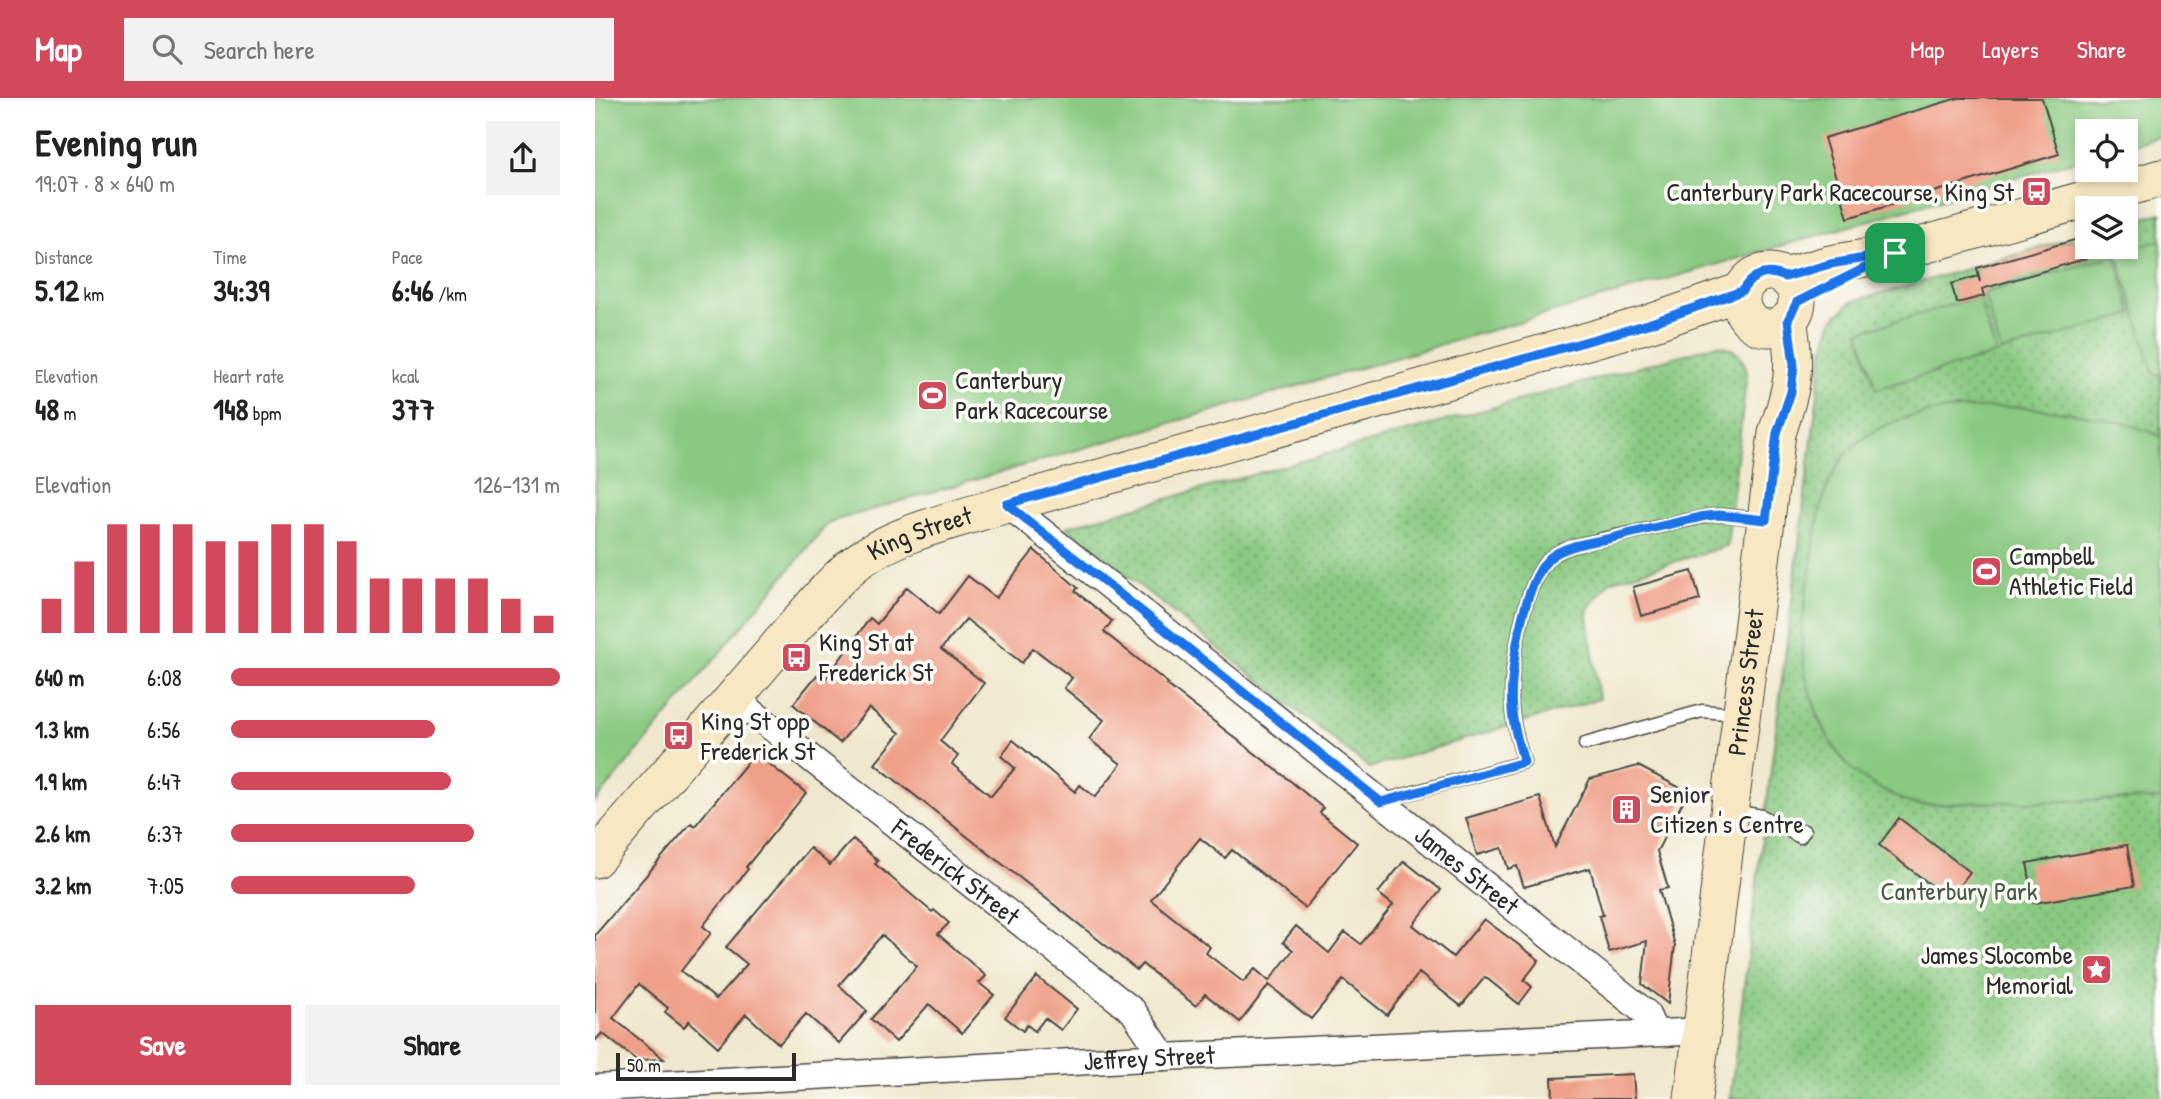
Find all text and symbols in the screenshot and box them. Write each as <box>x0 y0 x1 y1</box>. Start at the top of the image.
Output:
search box <box>124 18 614 81</box>
text: Map <box>35 27 82 71</box>
icon: search <box>148 30 186 68</box>
text: Search here <box>204 32 315 67</box>
text: Map <box>1910 33 1944 65</box>
text: Layers <box>1982 33 2039 65</box>
text: Share <box>2077 33 2126 65</box>
text: Evening run <box>35 116 198 168</box>
map controls <box>2075 119 2138 259</box>
button: locate <box>2075 119 2138 182</box>
button: share <box>486 121 560 195</box>
text: 19:07 · 8 × 640 m <box>35 168 175 199</box>
place label: Canterbury Park Racecourse, King St <box>1666 174 2015 209</box>
bus stop icon: Canterbury Park Racecourse, King St <box>2020 175 2054 209</box>
button: layers <box>2075 196 2138 259</box>
pin <box>1865 223 1925 283</box>
icon: arrive <box>1876 234 1914 272</box>
text: Distance <box>35 244 93 270</box>
text: Time <box>213 244 247 270</box>
text: Pace <box>392 244 423 270</box>
text: 5.12 <box>35 270 79 310</box>
text: 34:39 <box>213 270 269 310</box>
text: 6:46 <box>392 270 434 310</box>
text: km <box>79 281 104 307</box>
text: /km <box>434 281 467 307</box>
place label: Canterbury Park Racecourse <box>955 362 1108 427</box>
text: Elevation <box>35 363 98 389</box>
text: Heart rate <box>213 363 284 389</box>
text: kcal <box>392 363 419 389</box>
sports icon: Canterbury Park Racecourse <box>915 378 949 412</box>
text: 48 <box>35 389 59 429</box>
text: 148 <box>213 389 248 429</box>
text: 377 <box>392 389 435 429</box>
text: m <box>59 400 77 426</box>
text: bpm <box>248 400 282 426</box>
text: Elevation <box>35 469 111 500</box>
text: 126–131 m <box>474 469 560 500</box>
street label: King Street <box>860 497 977 568</box>
place label: Campbell Athletic Field <box>2009 538 2133 603</box>
sports icon: Campbell Athletic Field <box>1969 554 2003 588</box>
street label: Princess Street <box>1718 606 1772 757</box>
place label: King St at Frederick St <box>818 624 934 689</box>
bus stop icon: King St at Frederick St <box>779 640 813 674</box>
text: 640 m <box>35 662 84 693</box>
text: 6:08 <box>147 662 182 693</box>
place label: King St opp Frederick St <box>700 703 816 768</box>
text: 1.3 km <box>35 714 89 745</box>
text: 6:56 <box>147 714 180 745</box>
bus stop icon: King St opp Frederick St <box>661 719 695 753</box>
text: 1.9 km <box>35 766 87 797</box>
text: 6:47 <box>147 766 182 797</box>
place label: Senior Citizen's Centre <box>1650 776 1804 841</box>
building icon: Senior Citizen's Centre <box>1610 792 1644 826</box>
street label: Frederick Street <box>884 810 1028 934</box>
text: 2.6 km <box>35 818 90 849</box>
text: 6:37 <box>147 818 183 849</box>
street label: James Street <box>1408 818 1528 923</box>
text: 3.2 km <box>35 870 91 901</box>
text: 7:05 <box>147 870 184 901</box>
park label: Canterbury Park <box>1880 873 2038 908</box>
place label: James Slocombe Memorial <box>1921 937 2073 1002</box>
place icon: James Slocombe Memorial <box>2079 953 2113 987</box>
button: Save <box>35 1005 291 1085</box>
button: Share <box>305 1005 560 1085</box>
street label: Jeffrey Street <box>1083 1037 1217 1078</box>
scale bar <box>616 1050 796 1082</box>
text: 50 m <box>627 1052 661 1078</box>

